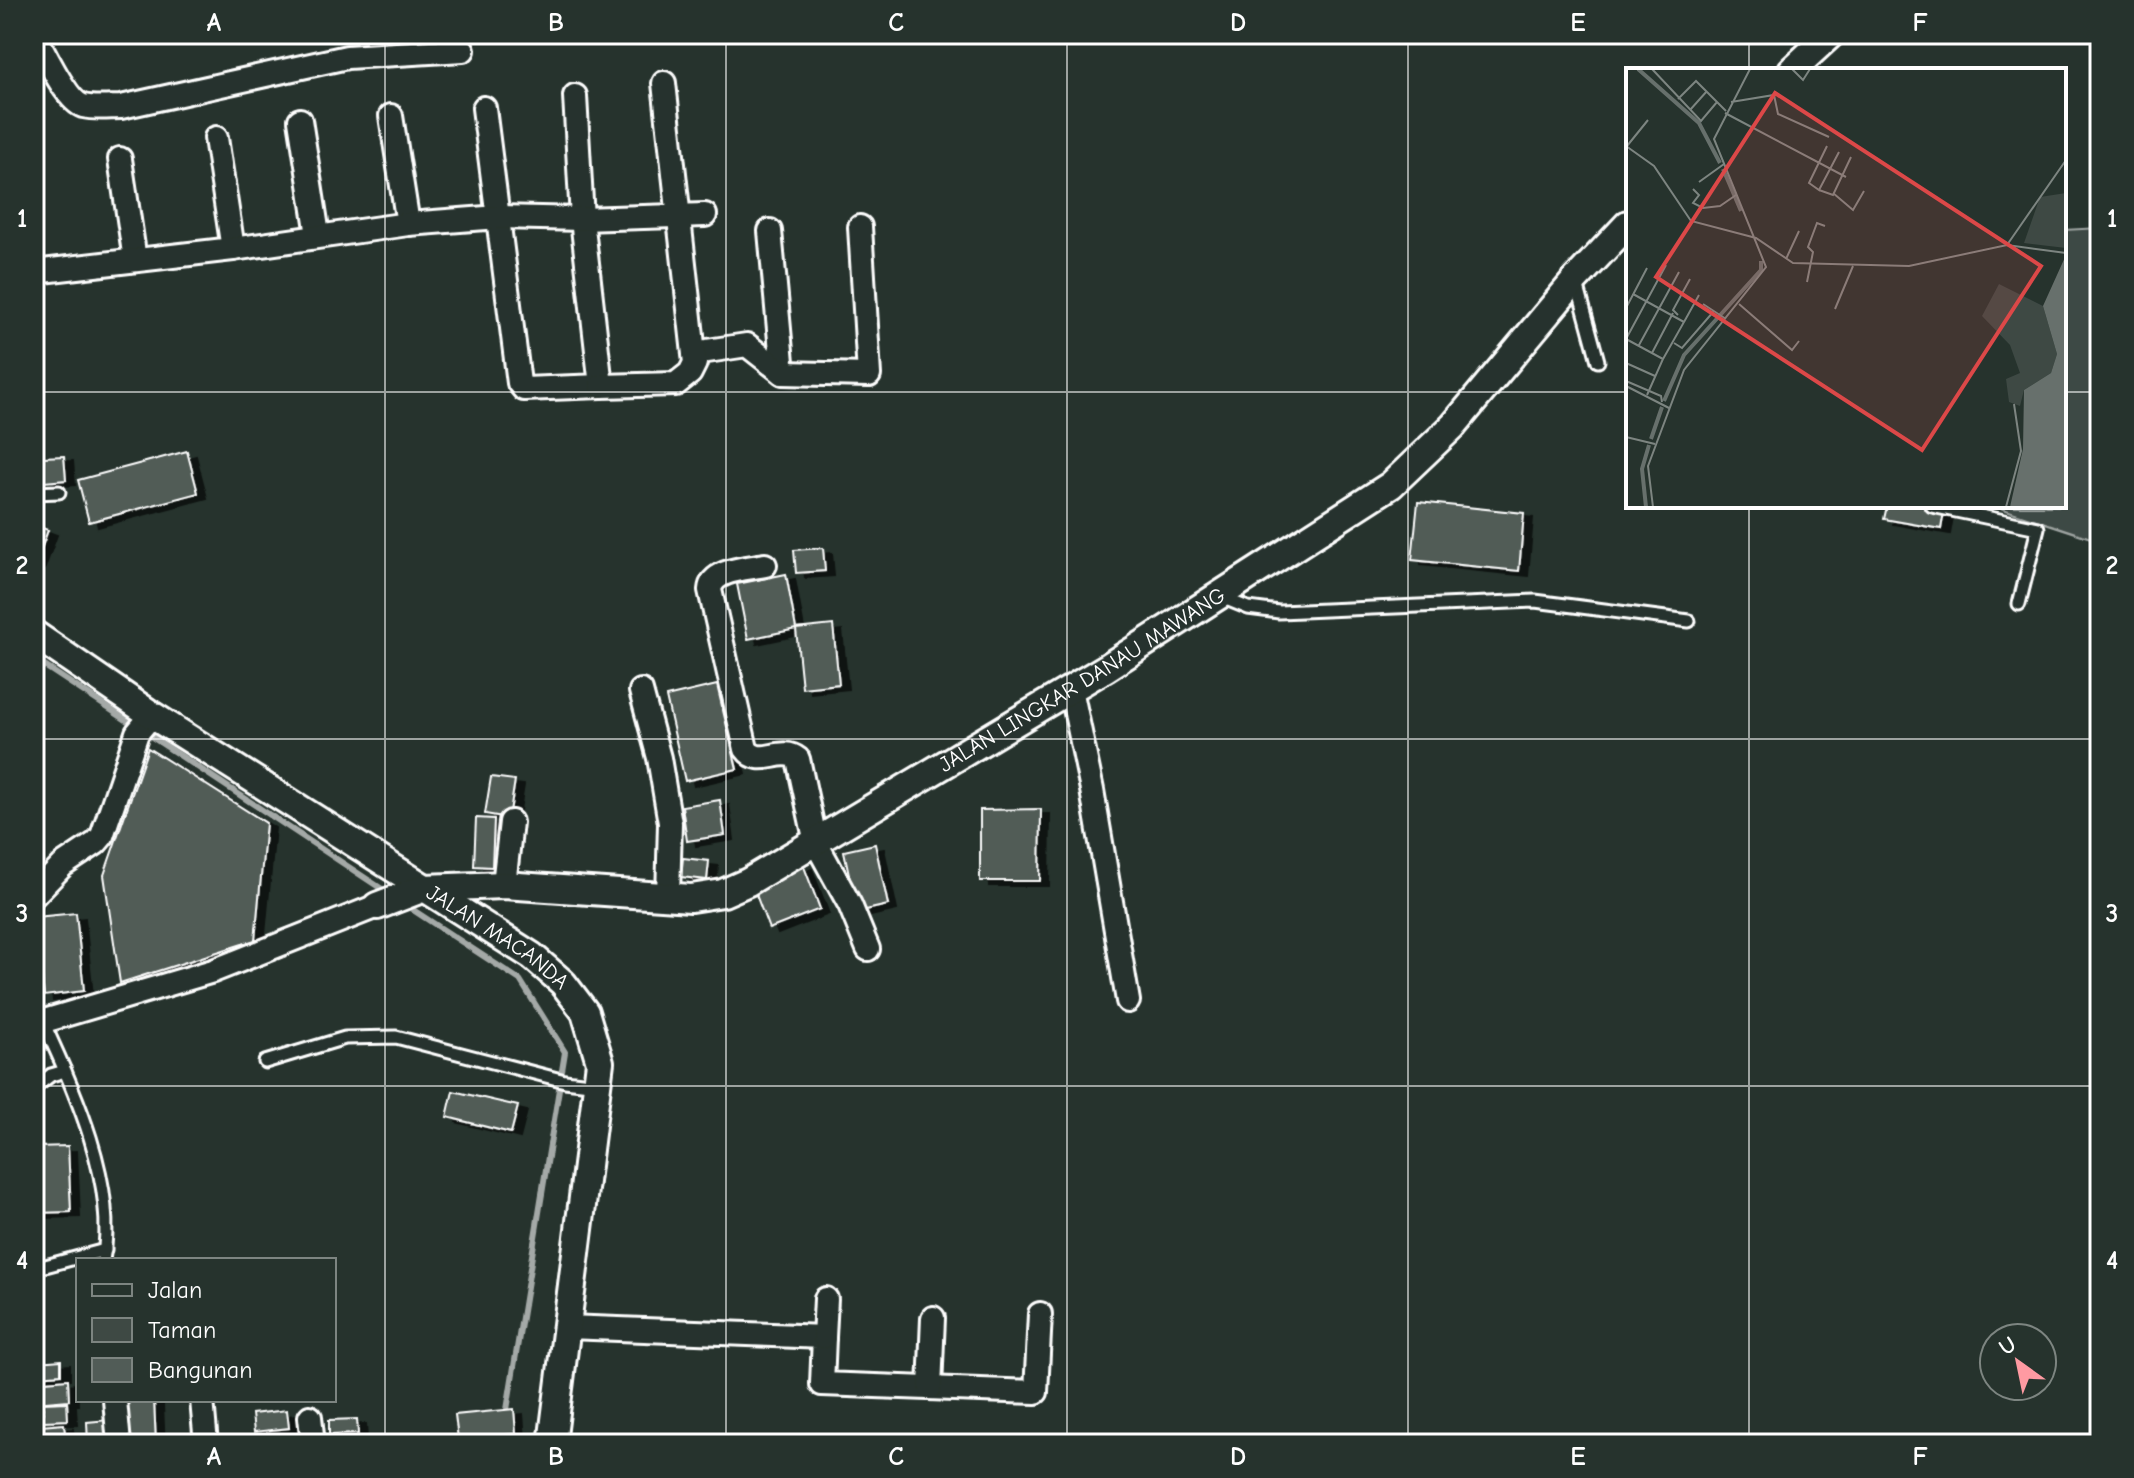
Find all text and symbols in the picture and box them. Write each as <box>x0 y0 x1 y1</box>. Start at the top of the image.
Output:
text: A <box>207 8 222 38</box>
text: B <box>548 8 564 38</box>
text: C <box>888 8 904 38</box>
text: D <box>1230 8 1246 38</box>
text: E <box>1570 8 1586 38</box>
text: F <box>1912 8 1928 38</box>
inset map <box>1626 68 2066 508</box>
text: 1 <box>17 204 27 234</box>
text: 1 <box>2107 204 2117 234</box>
text: 2 <box>16 551 28 581</box>
text: 2 <box>2106 551 2118 581</box>
street label: JALAN LINGKAR DANAU MAWANG <box>934 582 1230 778</box>
street label: JALAN MACANDA <box>421 879 574 995</box>
text: 3 <box>16 899 28 929</box>
text: 3 <box>2106 899 2118 929</box>
text: 4 <box>16 1246 28 1276</box>
text: 4 <box>2106 1246 2118 1276</box>
legend <box>76 1258 336 1402</box>
text: Jalan <box>148 1276 202 1304</box>
text: Taman <box>148 1316 216 1344</box>
north arrow <box>1978 1322 2058 1402</box>
text: U <box>1994 1331 2021 1361</box>
text: Bangunan <box>148 1356 252 1384</box>
text: A <box>207 1442 222 1472</box>
text: B <box>548 1442 564 1472</box>
text: C <box>888 1442 904 1472</box>
text: D <box>1230 1442 1246 1472</box>
text: E <box>1570 1442 1586 1472</box>
text: F <box>1912 1442 1928 1472</box>

